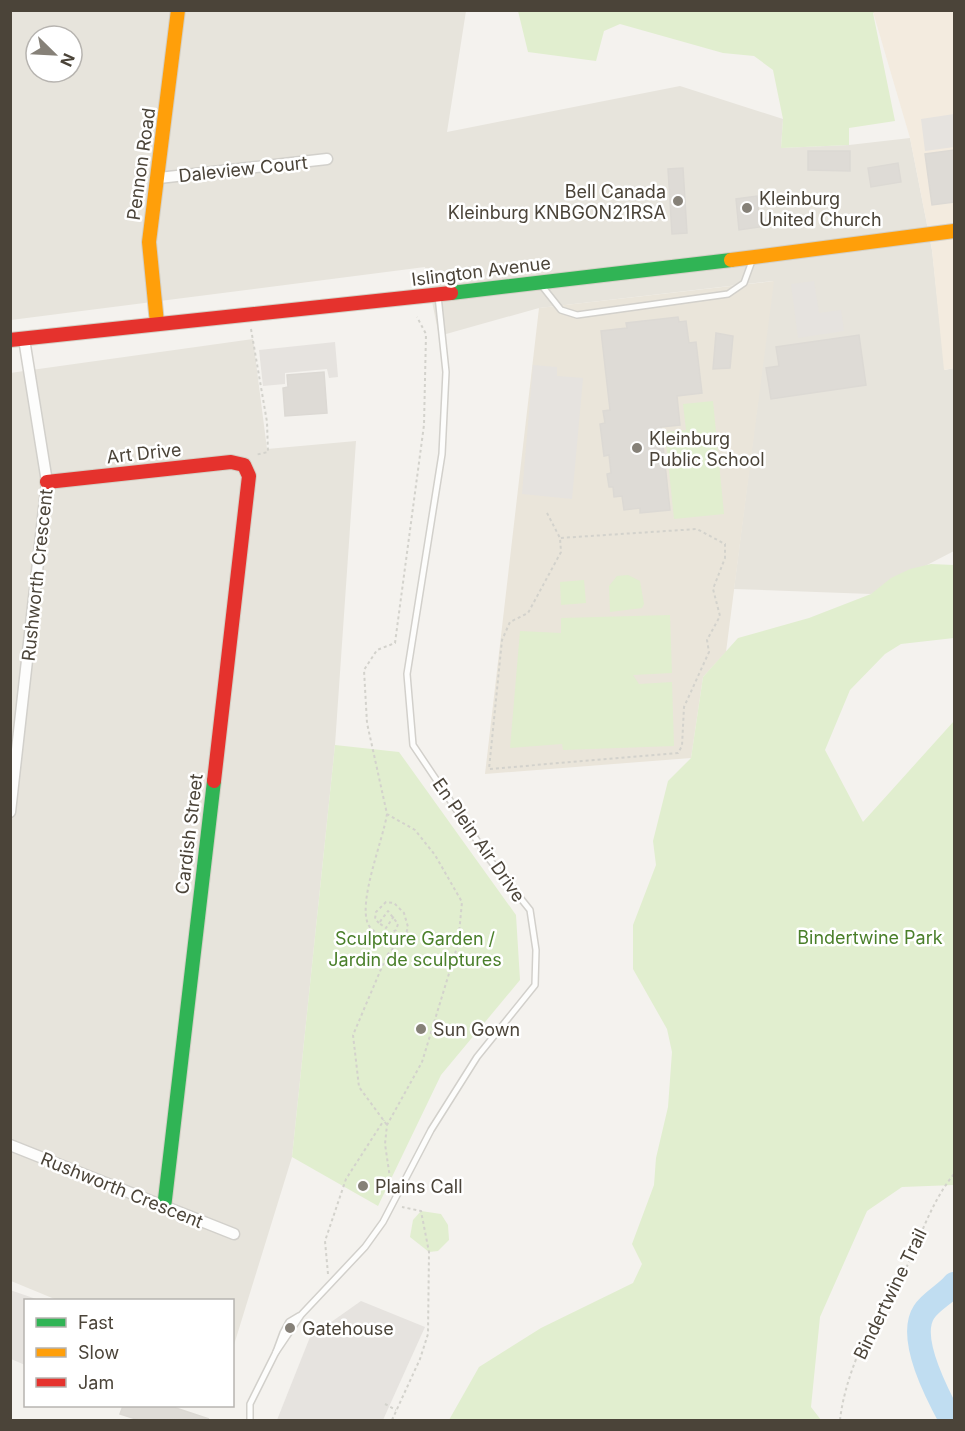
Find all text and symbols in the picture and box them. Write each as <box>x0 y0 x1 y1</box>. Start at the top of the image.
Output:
north arrow <box>24 24 84 84</box>
text: N <box>56 50 79 70</box>
street label: Pennon Road <box>123 107 159 221</box>
street label: Daleview Court <box>177 152 309 186</box>
place label: Bell Canada Kleinburg KNBGON21RSA <box>448 181 666 223</box>
place label: Kleinburg United Church <box>759 188 882 230</box>
marker: Bell Canada Kleinburg KNBGON21RSA <box>671 194 685 208</box>
marker: Kleinburg United Church <box>740 201 754 215</box>
street label: Islington Avenue <box>410 252 552 290</box>
place label: Kleinburg Public School <box>649 428 765 470</box>
street label: Art Drive <box>106 439 182 467</box>
marker: Kleinburg Public School <box>630 441 644 455</box>
street label: Rushworth Crescent <box>18 488 57 662</box>
street label: Cardish Street <box>171 773 207 895</box>
street label: En Plein Air Drive <box>428 774 530 906</box>
park label: Bindertwine Park <box>797 927 943 948</box>
park label: Sculpture Garden / Jardin de sculptures <box>328 928 502 970</box>
place label: Sun Gown <box>433 1019 520 1040</box>
marker: Sun Gown <box>414 1022 428 1036</box>
street label: Rushworth Crescent <box>38 1148 206 1232</box>
place label: Plains Call <box>375 1176 463 1197</box>
marker: Plains Call <box>356 1179 370 1193</box>
street label: Bindertwine Trail <box>849 1225 931 1363</box>
legend <box>24 1299 234 1407</box>
text: Fast <box>78 1312 114 1333</box>
place label: Gatehouse <box>302 1318 394 1339</box>
marker: Gatehouse <box>283 1321 297 1335</box>
text: Slow <box>78 1342 119 1363</box>
text: Jam <box>78 1372 114 1393</box>

